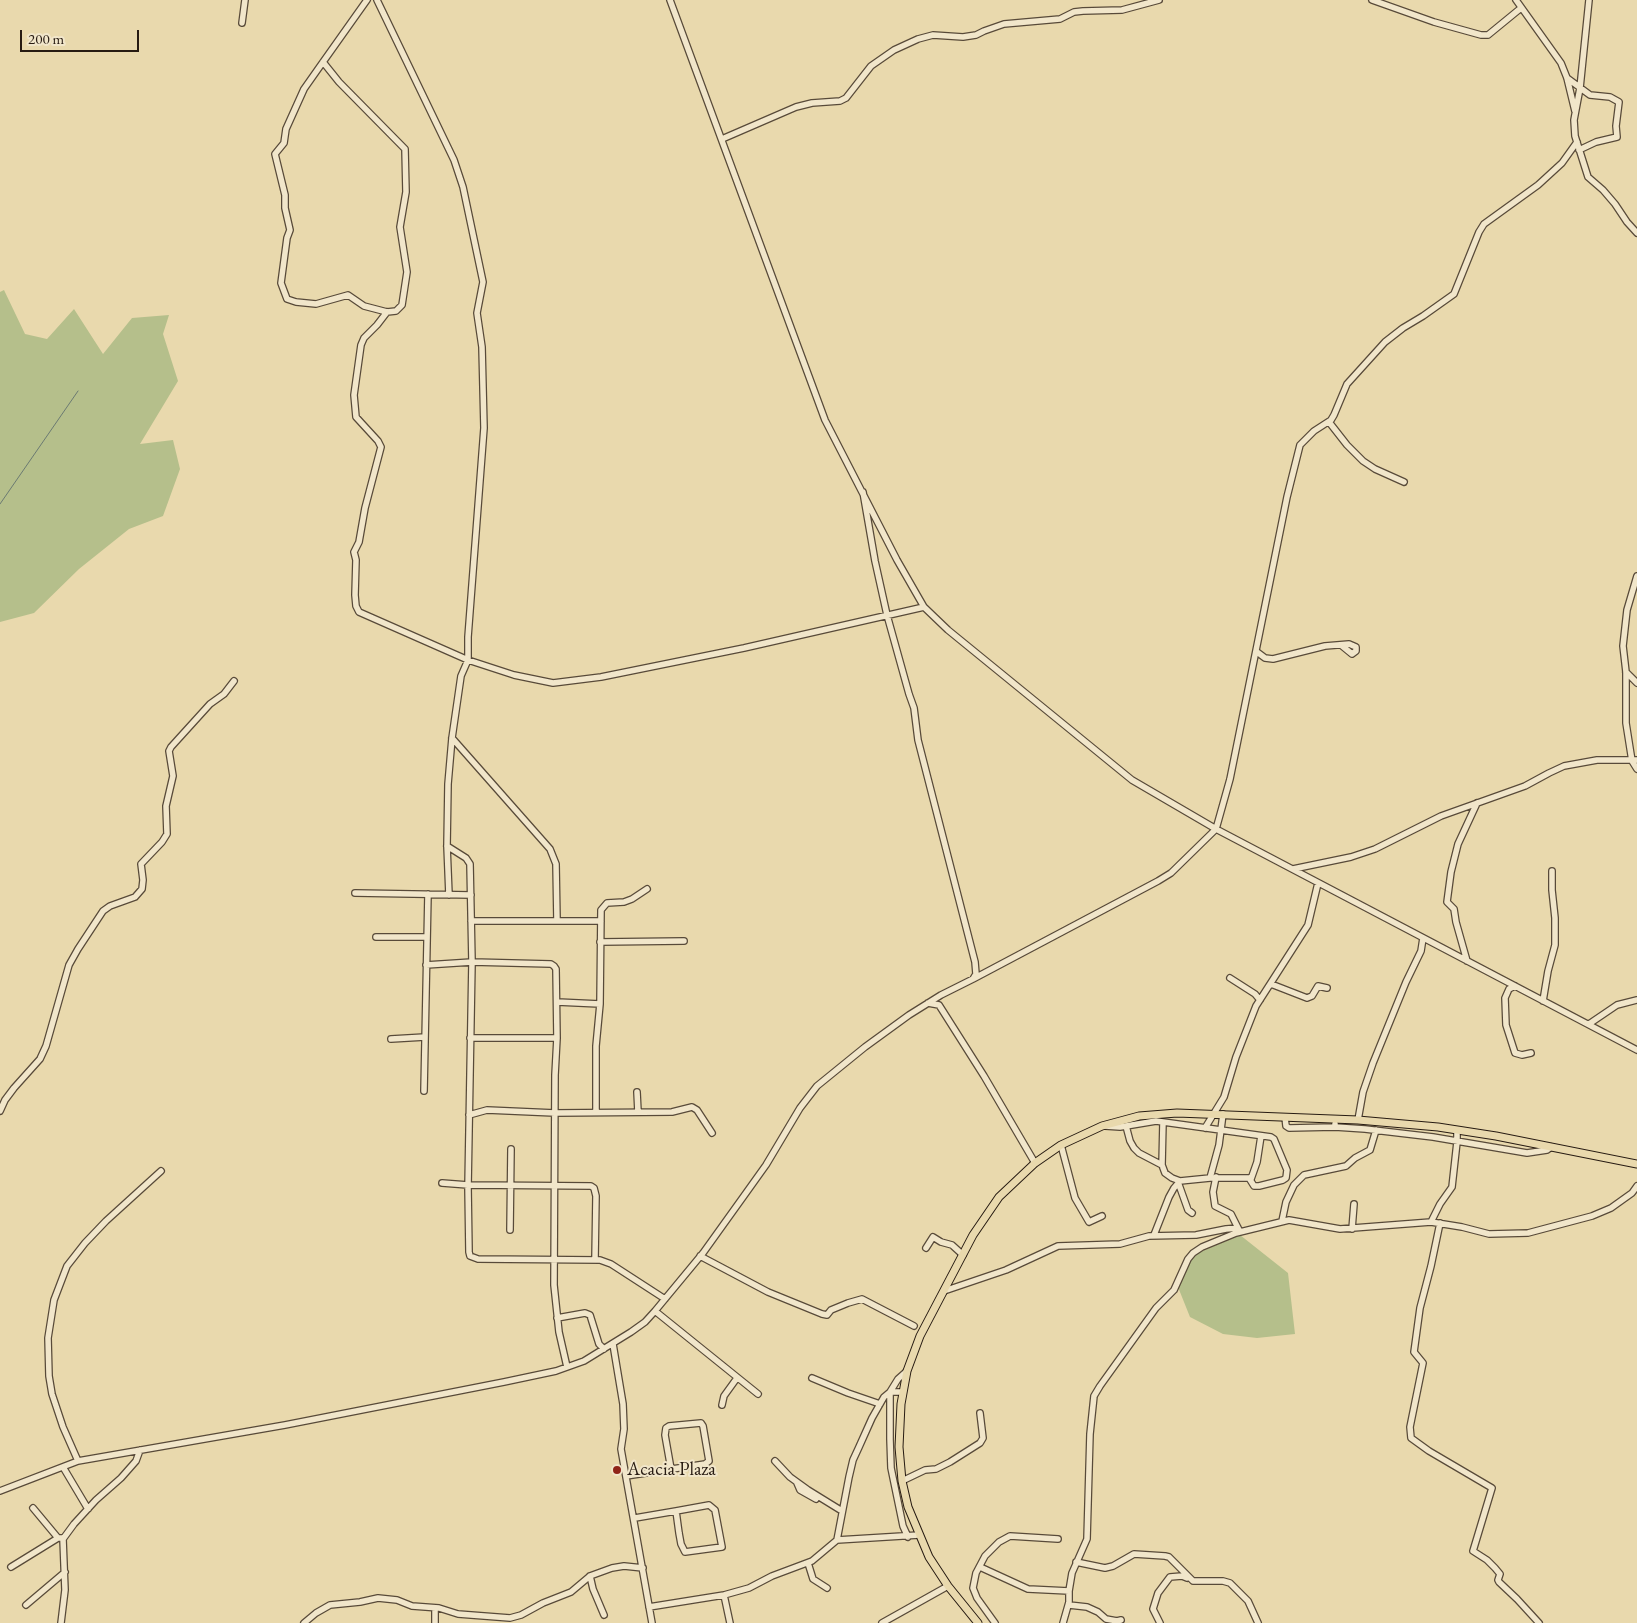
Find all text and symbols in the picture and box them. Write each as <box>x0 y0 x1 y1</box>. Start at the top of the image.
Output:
scale bar <box>22 20 141 52</box>
text: 200 m <box>28 29 64 48</box>
place label: Acacia Plaza <box>627 1459 716 1481</box>
marker: Acacia Plaza <box>611 1464 623 1476</box>

